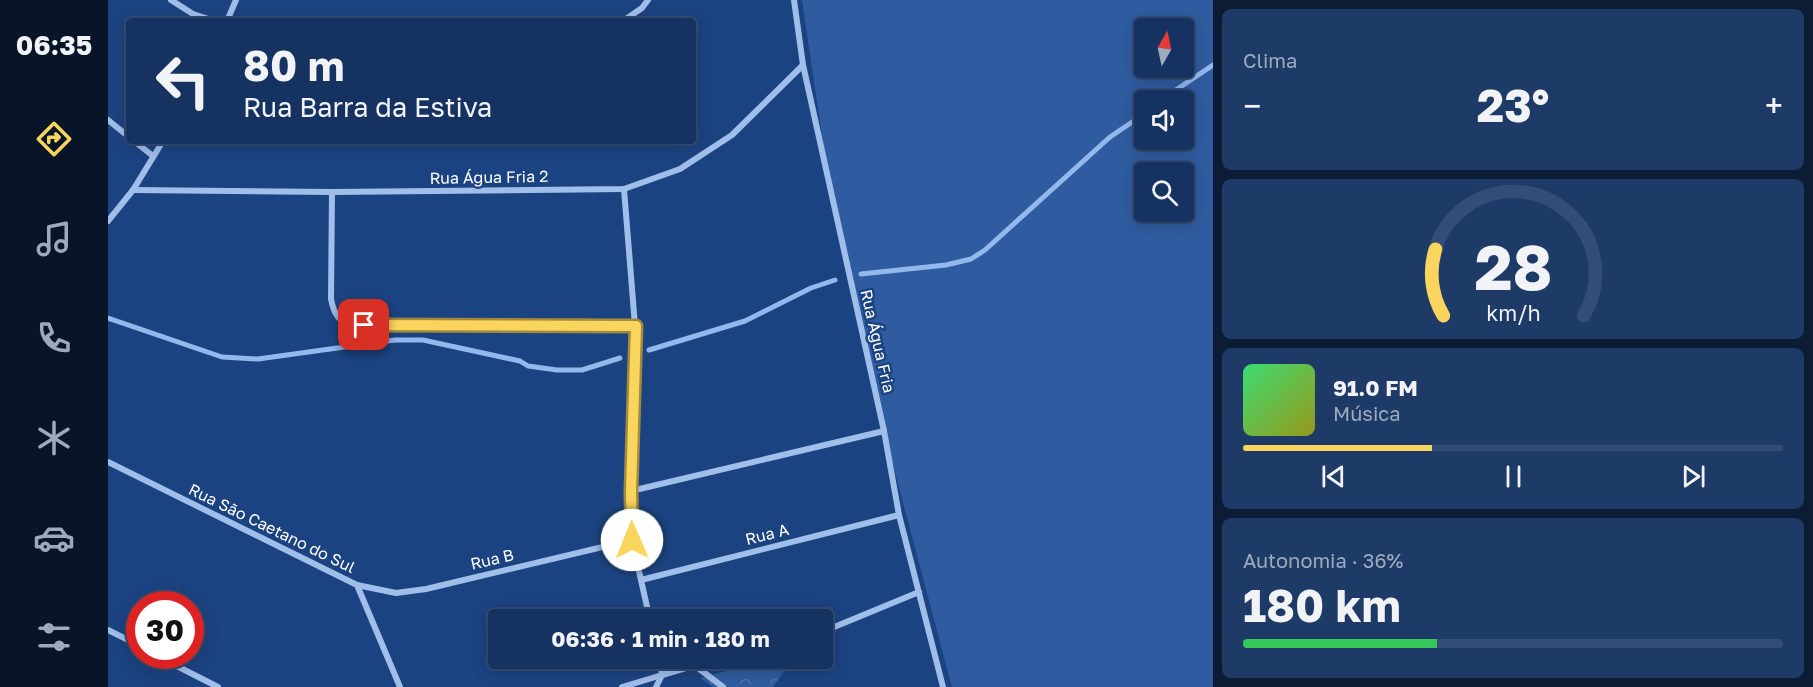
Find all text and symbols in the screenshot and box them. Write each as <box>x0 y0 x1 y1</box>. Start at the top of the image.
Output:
north arrow <box>1134 18 1194 78</box>
map controls <box>1134 18 1194 222</box>
text: 06:35 <box>16 29 92 61</box>
text: 80 m <box>243 40 344 90</box>
icon: left <box>144 42 222 120</box>
text: Clima <box>1243 48 1297 72</box>
text: 23° <box>1477 78 1549 132</box>
text: − <box>1243 86 1261 125</box>
text: + <box>1765 86 1783 125</box>
button: sound <box>1134 90 1194 150</box>
text: Rua Barra da Estiva <box>243 91 492 123</box>
icon: directions <box>33 118 75 160</box>
button: search <box>1134 162 1194 222</box>
street label: Rua Água Fria 2 <box>429 166 549 188</box>
icon: music <box>33 218 75 260</box>
text: 28 <box>1474 229 1552 304</box>
street label: Rua Água Fria <box>856 287 900 395</box>
pin <box>338 299 389 350</box>
text: km/h <box>1486 300 1540 326</box>
icon: arrive <box>347 308 380 341</box>
icon: phone <box>33 317 75 359</box>
text: 91.0 FM <box>1333 374 1418 401</box>
text: Música <box>1333 401 1400 425</box>
icon: climate <box>33 417 75 459</box>
icon: previous <box>1317 460 1350 493</box>
icon: pause <box>1497 460 1530 493</box>
icon: next <box>1677 460 1710 493</box>
street label: Rua São Caetano do Sul <box>185 479 359 577</box>
position arrow <box>600 508 664 572</box>
icon: car <box>33 517 75 559</box>
street label: Rua A <box>743 519 791 549</box>
street label: Rua B <box>468 544 516 574</box>
text: Autonomia · 36% <box>1243 548 1403 572</box>
text: 180 km <box>1243 578 1401 632</box>
speed limit sign: 30 <box>126 591 204 669</box>
icon: filters <box>33 616 75 658</box>
text: 06:36 · 1 min · 180 m <box>551 625 770 652</box>

